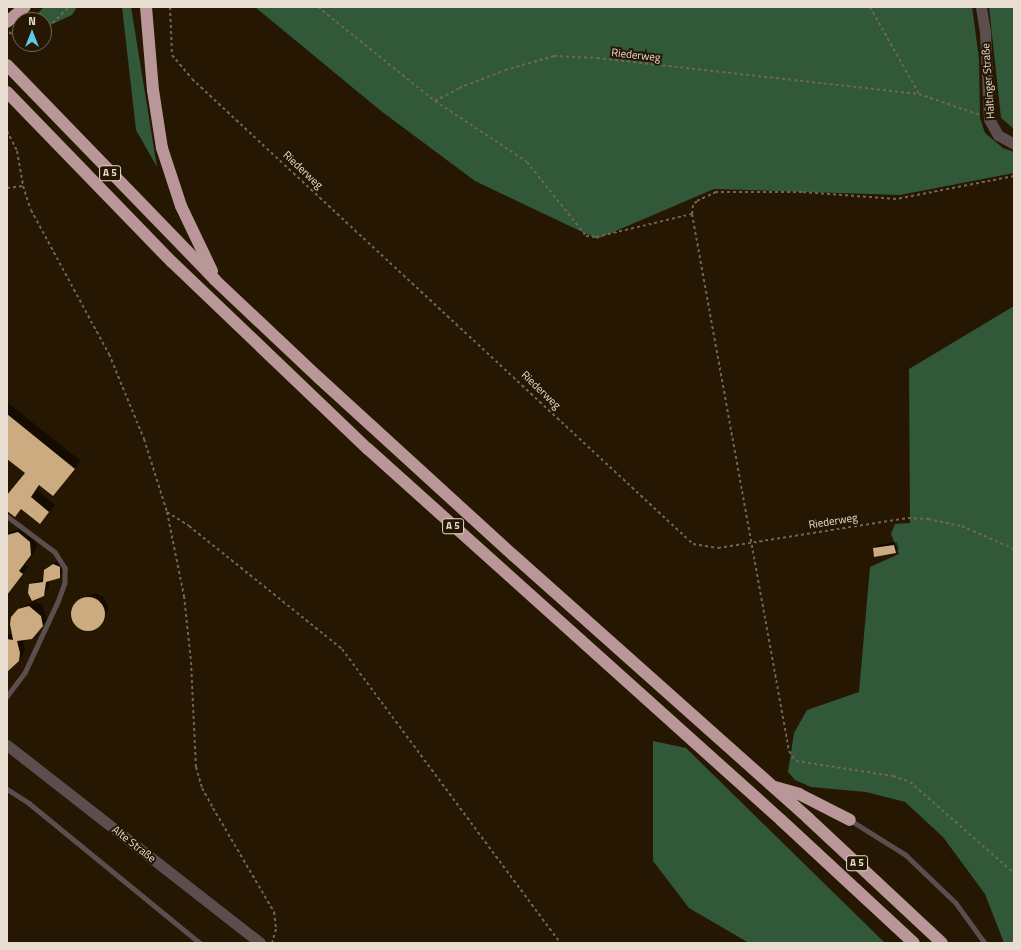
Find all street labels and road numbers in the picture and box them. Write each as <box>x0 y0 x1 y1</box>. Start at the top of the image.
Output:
street label: Haltinger Straße <box>979 43 997 119</box>
street label: Riederweg <box>611 46 661 64</box>
street label: Riederweg <box>280 148 326 192</box>
road number: A 5 <box>99 165 121 181</box>
street label: Riederweg <box>519 368 563 412</box>
street label: Riederweg <box>808 511 858 531</box>
road number: A 5 <box>442 518 464 534</box>
street label: Alte Straße <box>110 823 158 865</box>
road number: A 5 <box>846 855 868 871</box>

